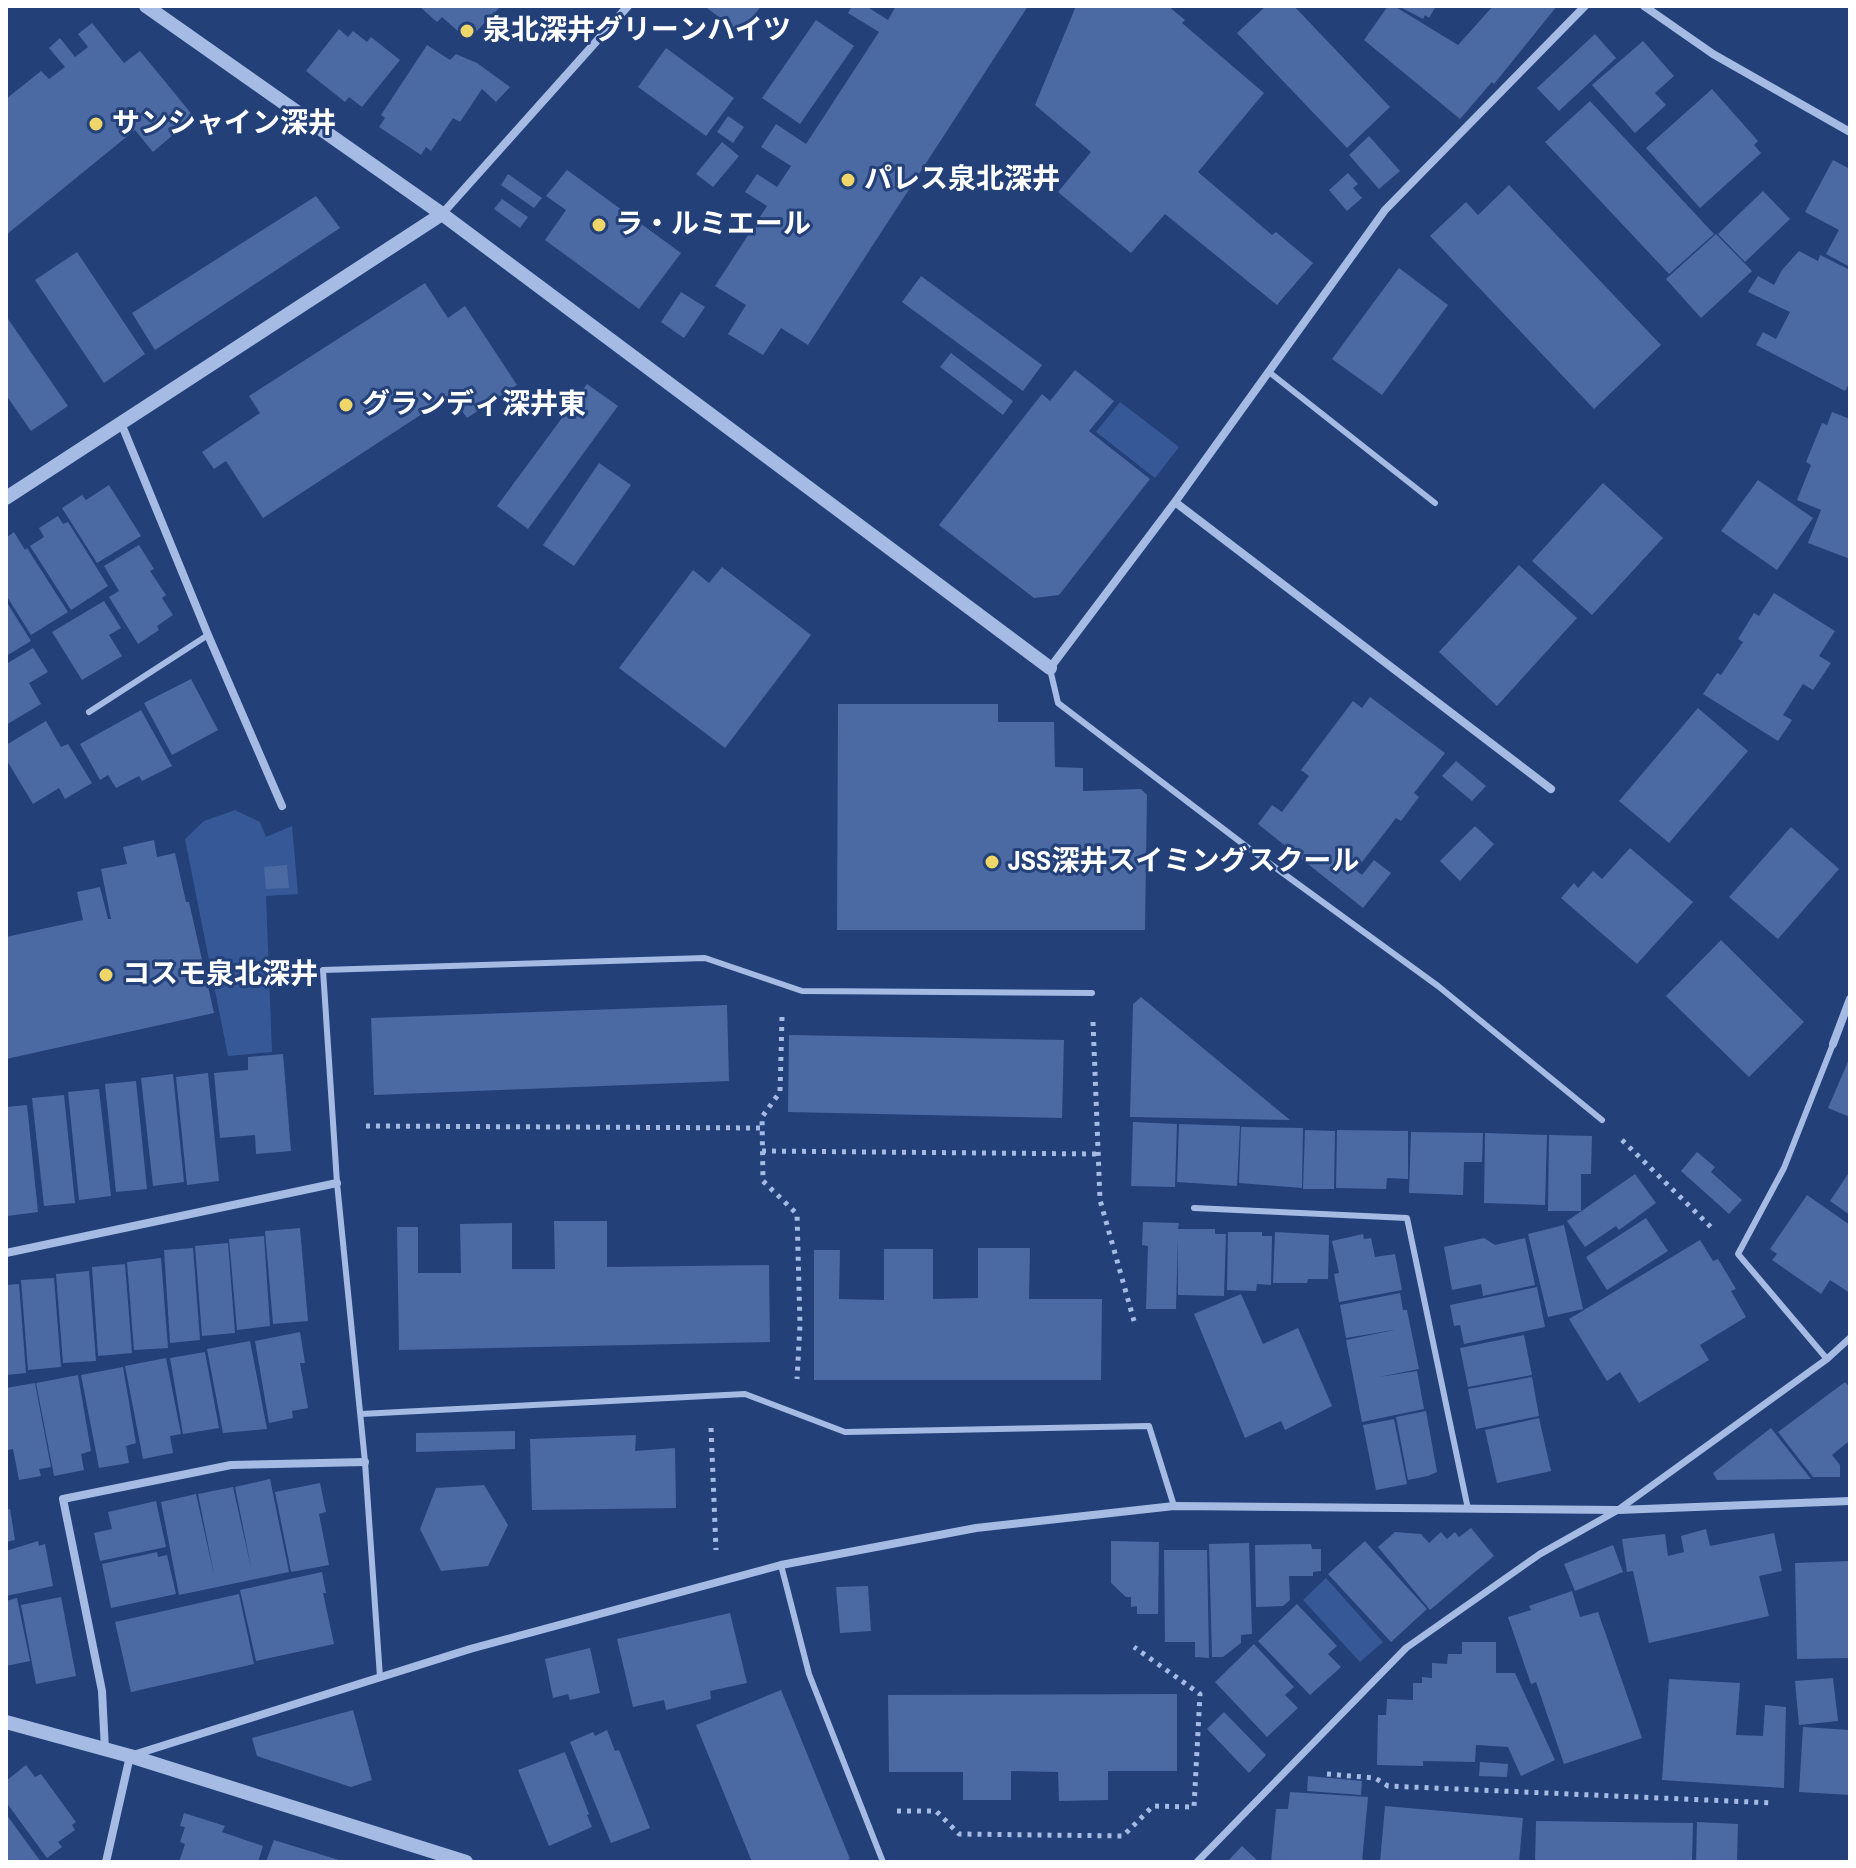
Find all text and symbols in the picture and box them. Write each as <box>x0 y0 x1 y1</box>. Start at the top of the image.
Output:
place label: 泉北深井グリーンハイツ <box>483 14 791 48</box>
marker: 泉北深井グリーンハイツ <box>458 22 476 40</box>
place label: サンシャイン深井 <box>112 107 336 141</box>
marker: サンシャイン深井 <box>87 115 105 133</box>
place label: パレス泉北深井 <box>864 163 1060 197</box>
marker: パレス泉北深井 <box>839 171 857 189</box>
place label: ラ・ルミエール <box>615 208 811 242</box>
marker: ラ・ルミエール <box>590 216 608 234</box>
place label: グランディ深井東 <box>362 388 586 422</box>
marker: グランディ深井東 <box>337 396 355 414</box>
place label: JSS深井スイミングスクール <box>1008 845 1359 879</box>
marker: JSS深井スイミングスクール <box>983 853 1001 871</box>
place label: コスモ泉北深井 <box>122 958 318 992</box>
marker: コスモ泉北深井 <box>97 966 115 984</box>

